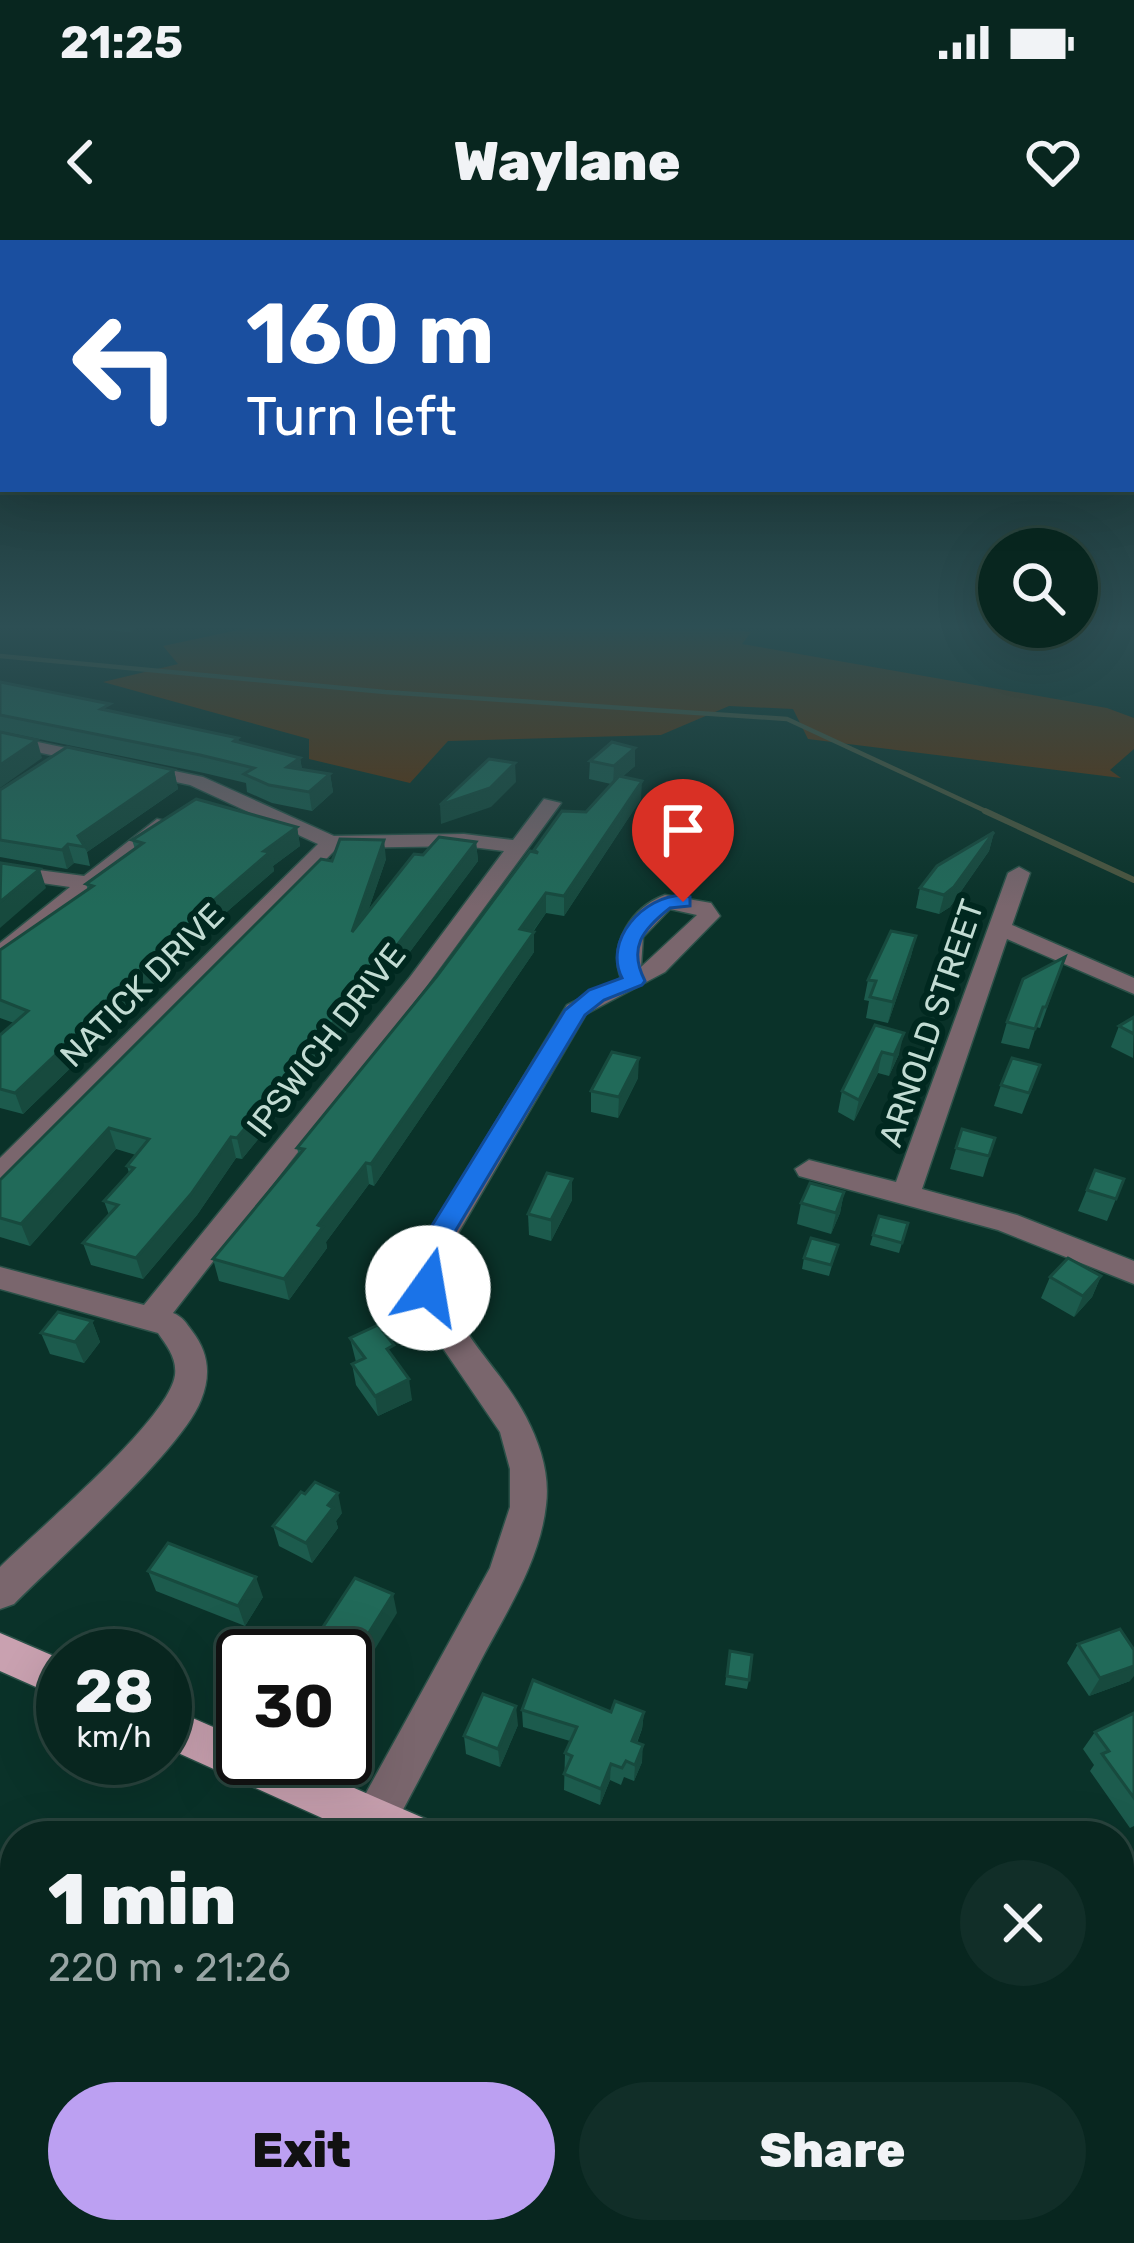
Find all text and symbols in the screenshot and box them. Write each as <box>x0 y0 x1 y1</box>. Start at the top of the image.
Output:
text: 21:25 <box>60 16 183 69</box>
icon: back <box>48 129 114 195</box>
icon: heart <box>1020 129 1086 195</box>
text: Waylane <box>453 130 681 194</box>
text: 160 m <box>246 284 494 384</box>
icon: left <box>48 288 204 444</box>
text: Turn left <box>246 385 457 449</box>
map controls <box>978 528 1098 648</box>
button: search <box>978 528 1098 648</box>
pin <box>632 779 734 902</box>
icon: arrive <box>650 797 716 863</box>
street label: ARNOLD STREET <box>870 894 992 1152</box>
street label: NATICK DRIVE <box>52 895 232 1075</box>
street label: IPSWICH DRIVE <box>238 936 414 1144</box>
position arrow <box>365 1225 491 1351</box>
speed limit sign: 30 <box>216 1629 372 1785</box>
text: 28 <box>74 1656 154 1727</box>
text: km/h <box>77 1719 151 1755</box>
text: 1 min <box>48 1857 236 1942</box>
button: close <box>960 1860 1086 1986</box>
text: 220 m · 21:26 <box>48 1945 291 1991</box>
button: Exit <box>48 2082 555 2220</box>
button: Share <box>579 2082 1086 2220</box>

